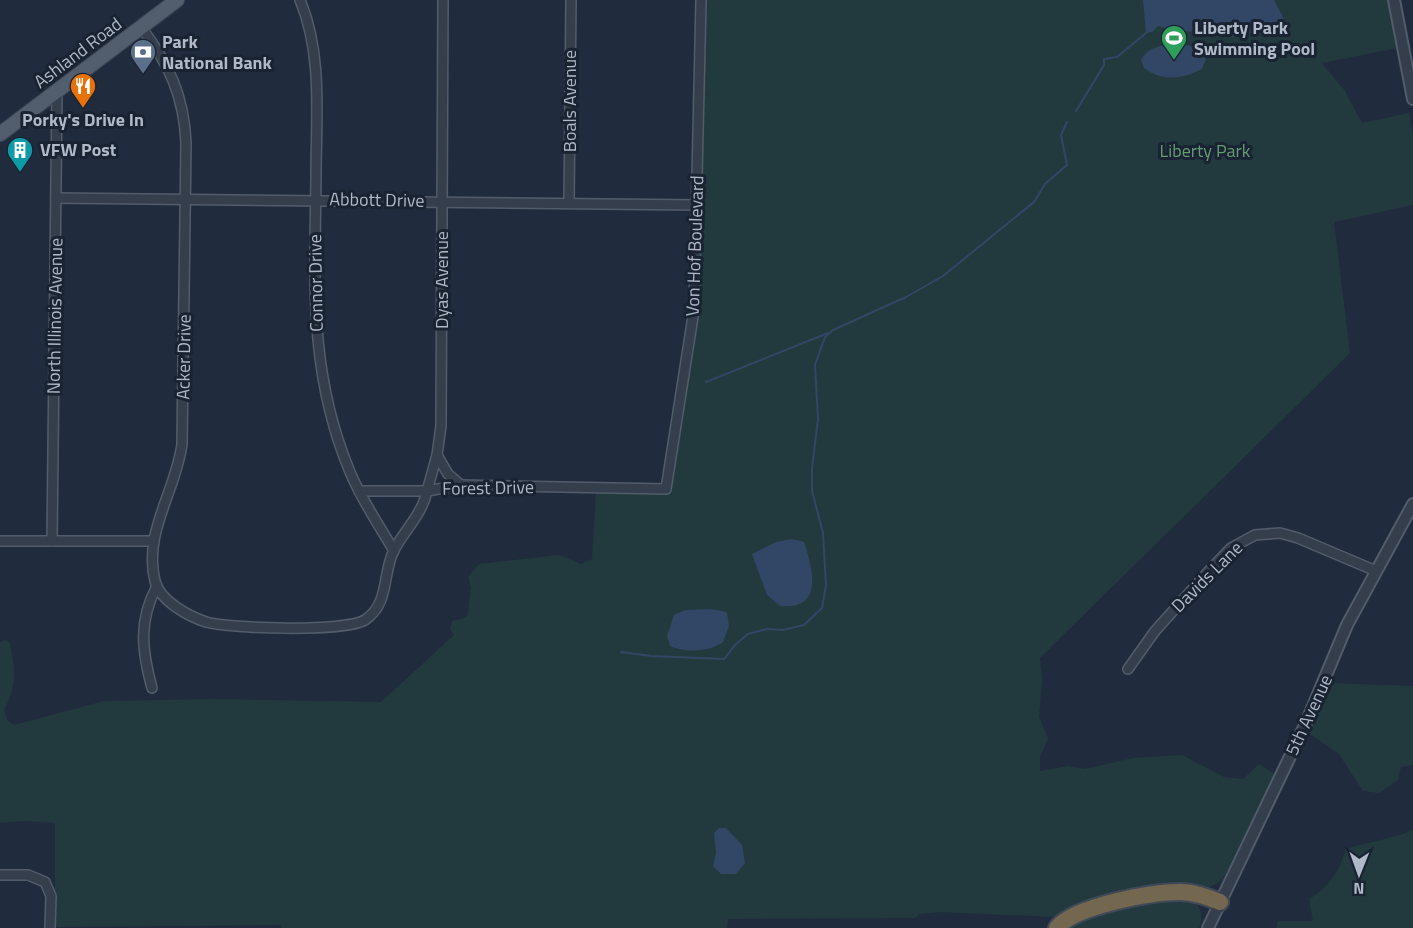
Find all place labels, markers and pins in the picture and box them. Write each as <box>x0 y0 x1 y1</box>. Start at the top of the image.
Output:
place label: Liberty Park Swimming Pool <box>1194 14 1315 62</box>
sports icon: Liberty Park Swimming Pool <box>1159 23 1189 61</box>
place label: Park National Bank <box>162 28 273 76</box>
bank icon: Park National Bank <box>128 37 158 75</box>
restaurant icon: Porky's Drive In <box>68 71 98 109</box>
place label: Porky's Drive In <box>22 106 144 133</box>
building icon: VFW Post <box>5 135 35 173</box>
place label: VFW Post <box>40 136 117 163</box>

